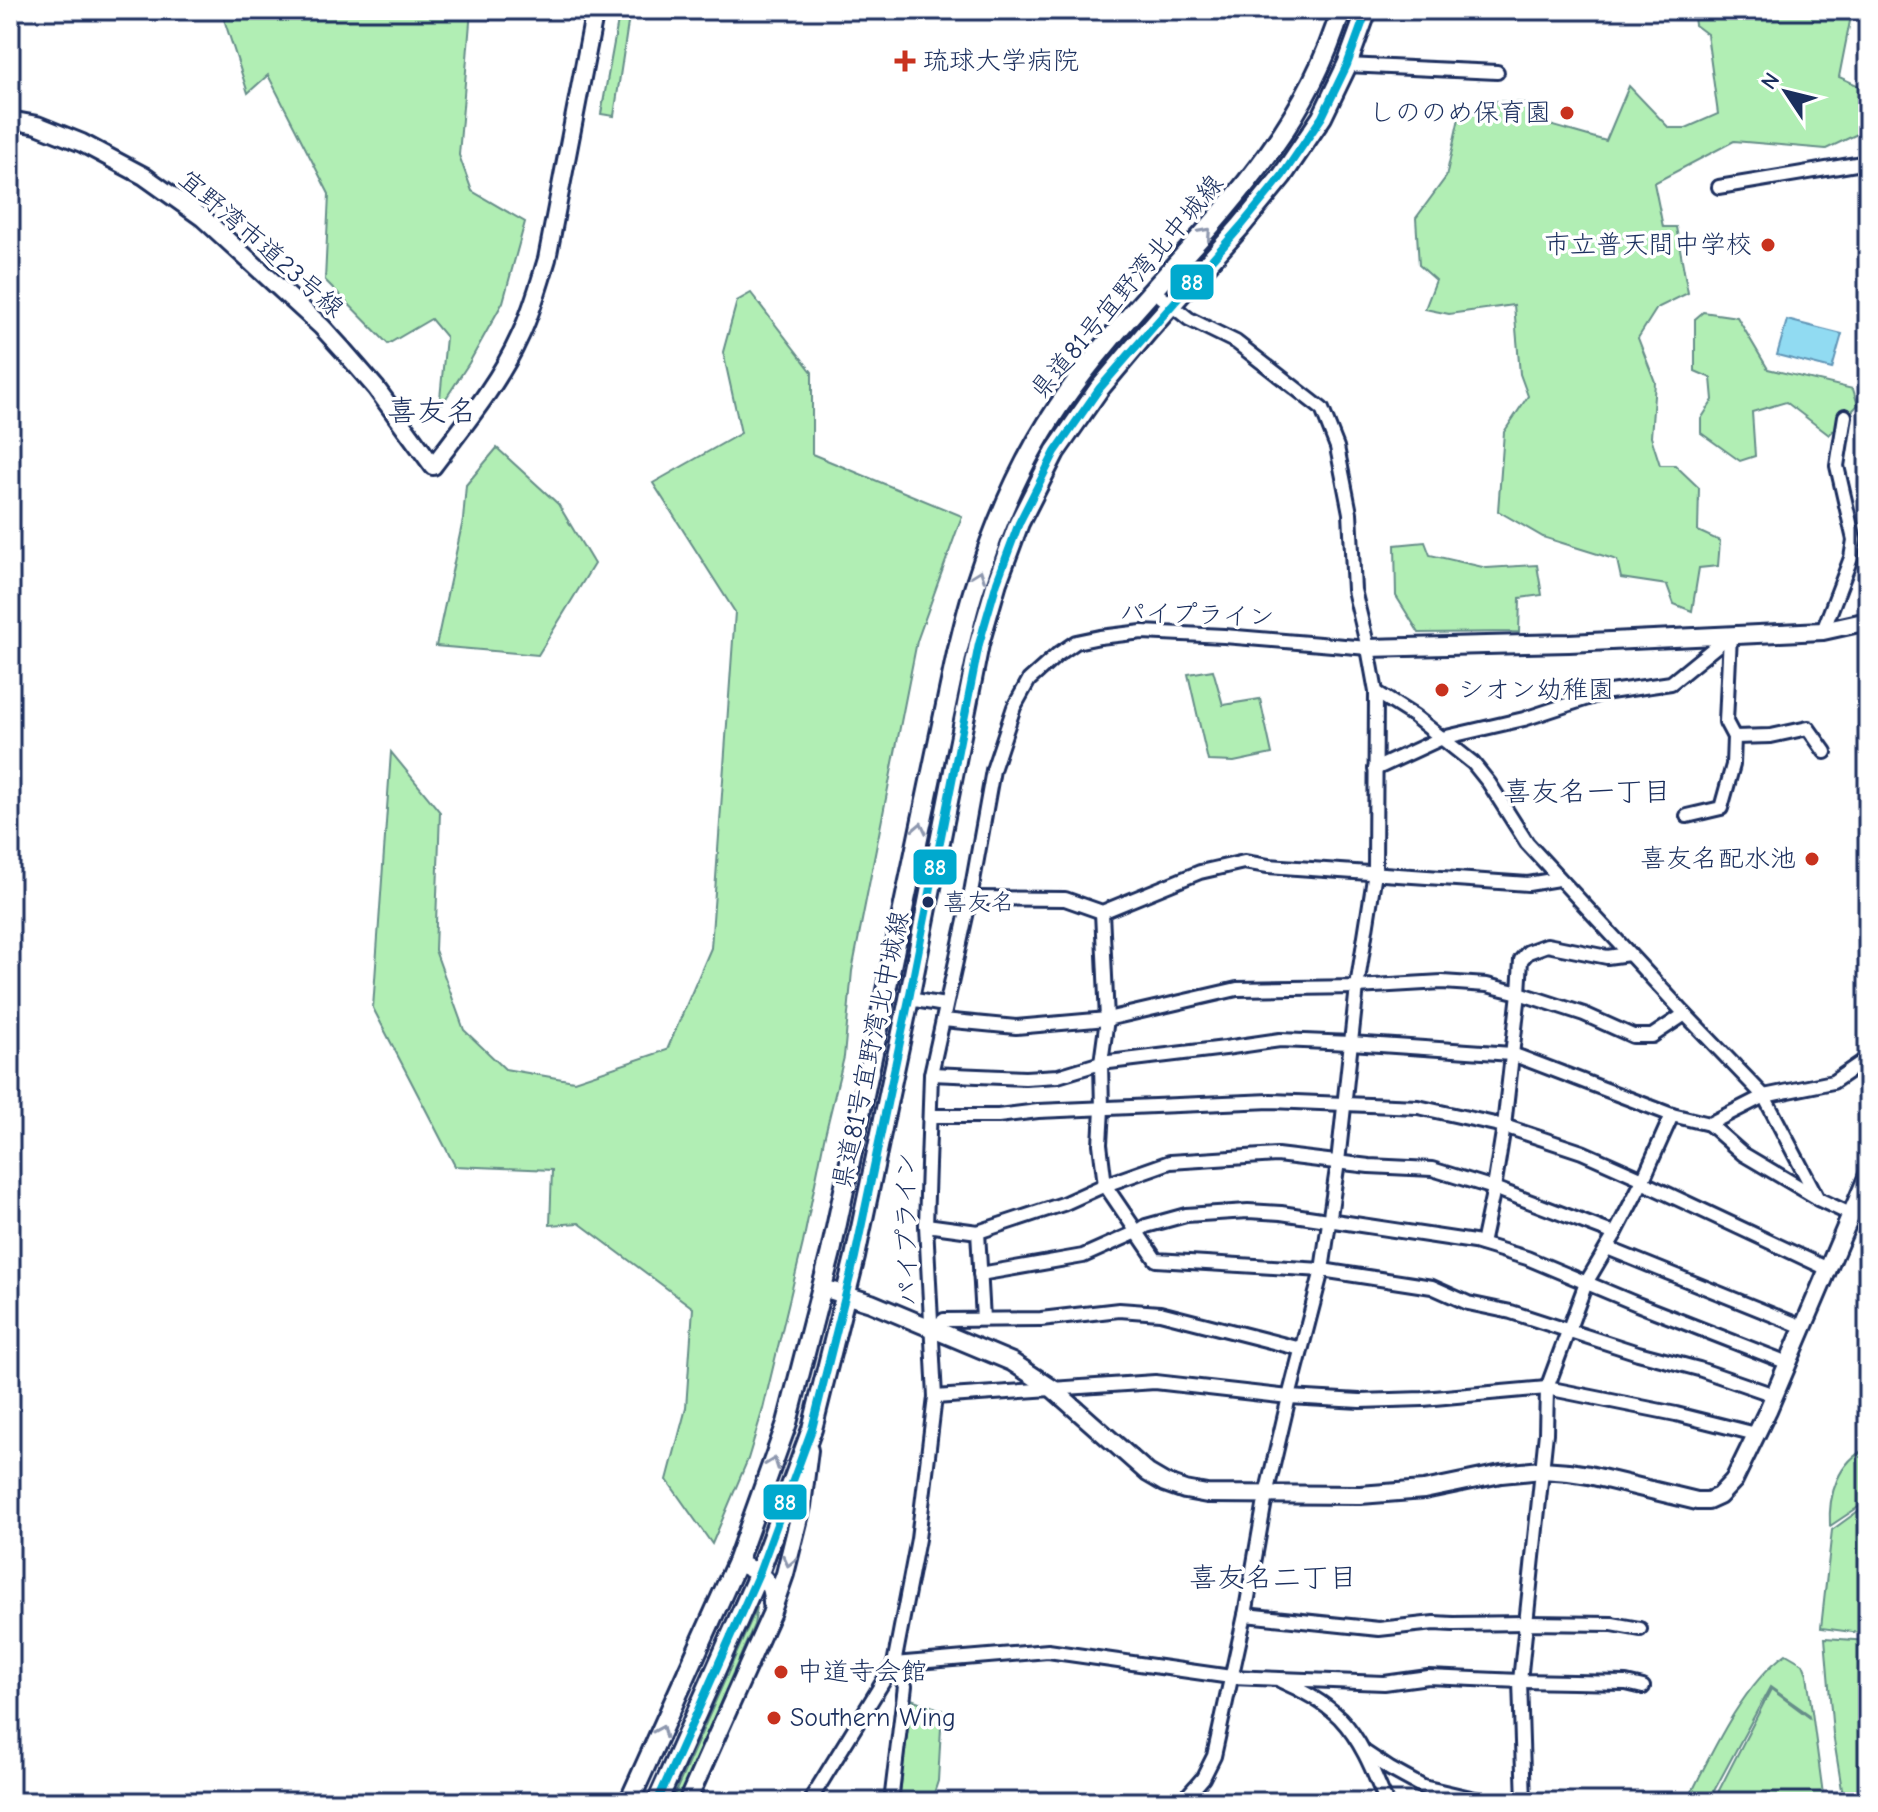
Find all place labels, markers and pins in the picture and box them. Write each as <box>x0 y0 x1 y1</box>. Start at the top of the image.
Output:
place label: 琉球大学病院 <box>923 46 1079 76</box>
marker: 琉球大学病院 <box>894 50 916 72</box>
place label: しののめ保育園 <box>1369 98 1551 128</box>
marker: しののめ保育園 <box>1558 104 1576 122</box>
place label: 市立普天間中学校 <box>1544 230 1752 260</box>
marker: 市立普天間中学校 <box>1759 236 1777 254</box>
place label: シオン幼稚園 <box>1458 675 1614 705</box>
marker: シオン幼稚園 <box>1433 681 1451 699</box>
place label: 喜友名配水池 <box>1640 844 1796 874</box>
marker: 喜友名配水池 <box>1803 850 1821 868</box>
place label: 喜友名 <box>943 888 1015 916</box>
marker: 喜友名 <box>920 894 936 910</box>
place label: 中道寺会館 <box>797 1657 927 1687</box>
marker: 中道寺会館 <box>772 1663 790 1681</box>
place label: Southern Wing <box>790 1703 956 1733</box>
marker: Southern Wing <box>765 1709 783 1727</box>

